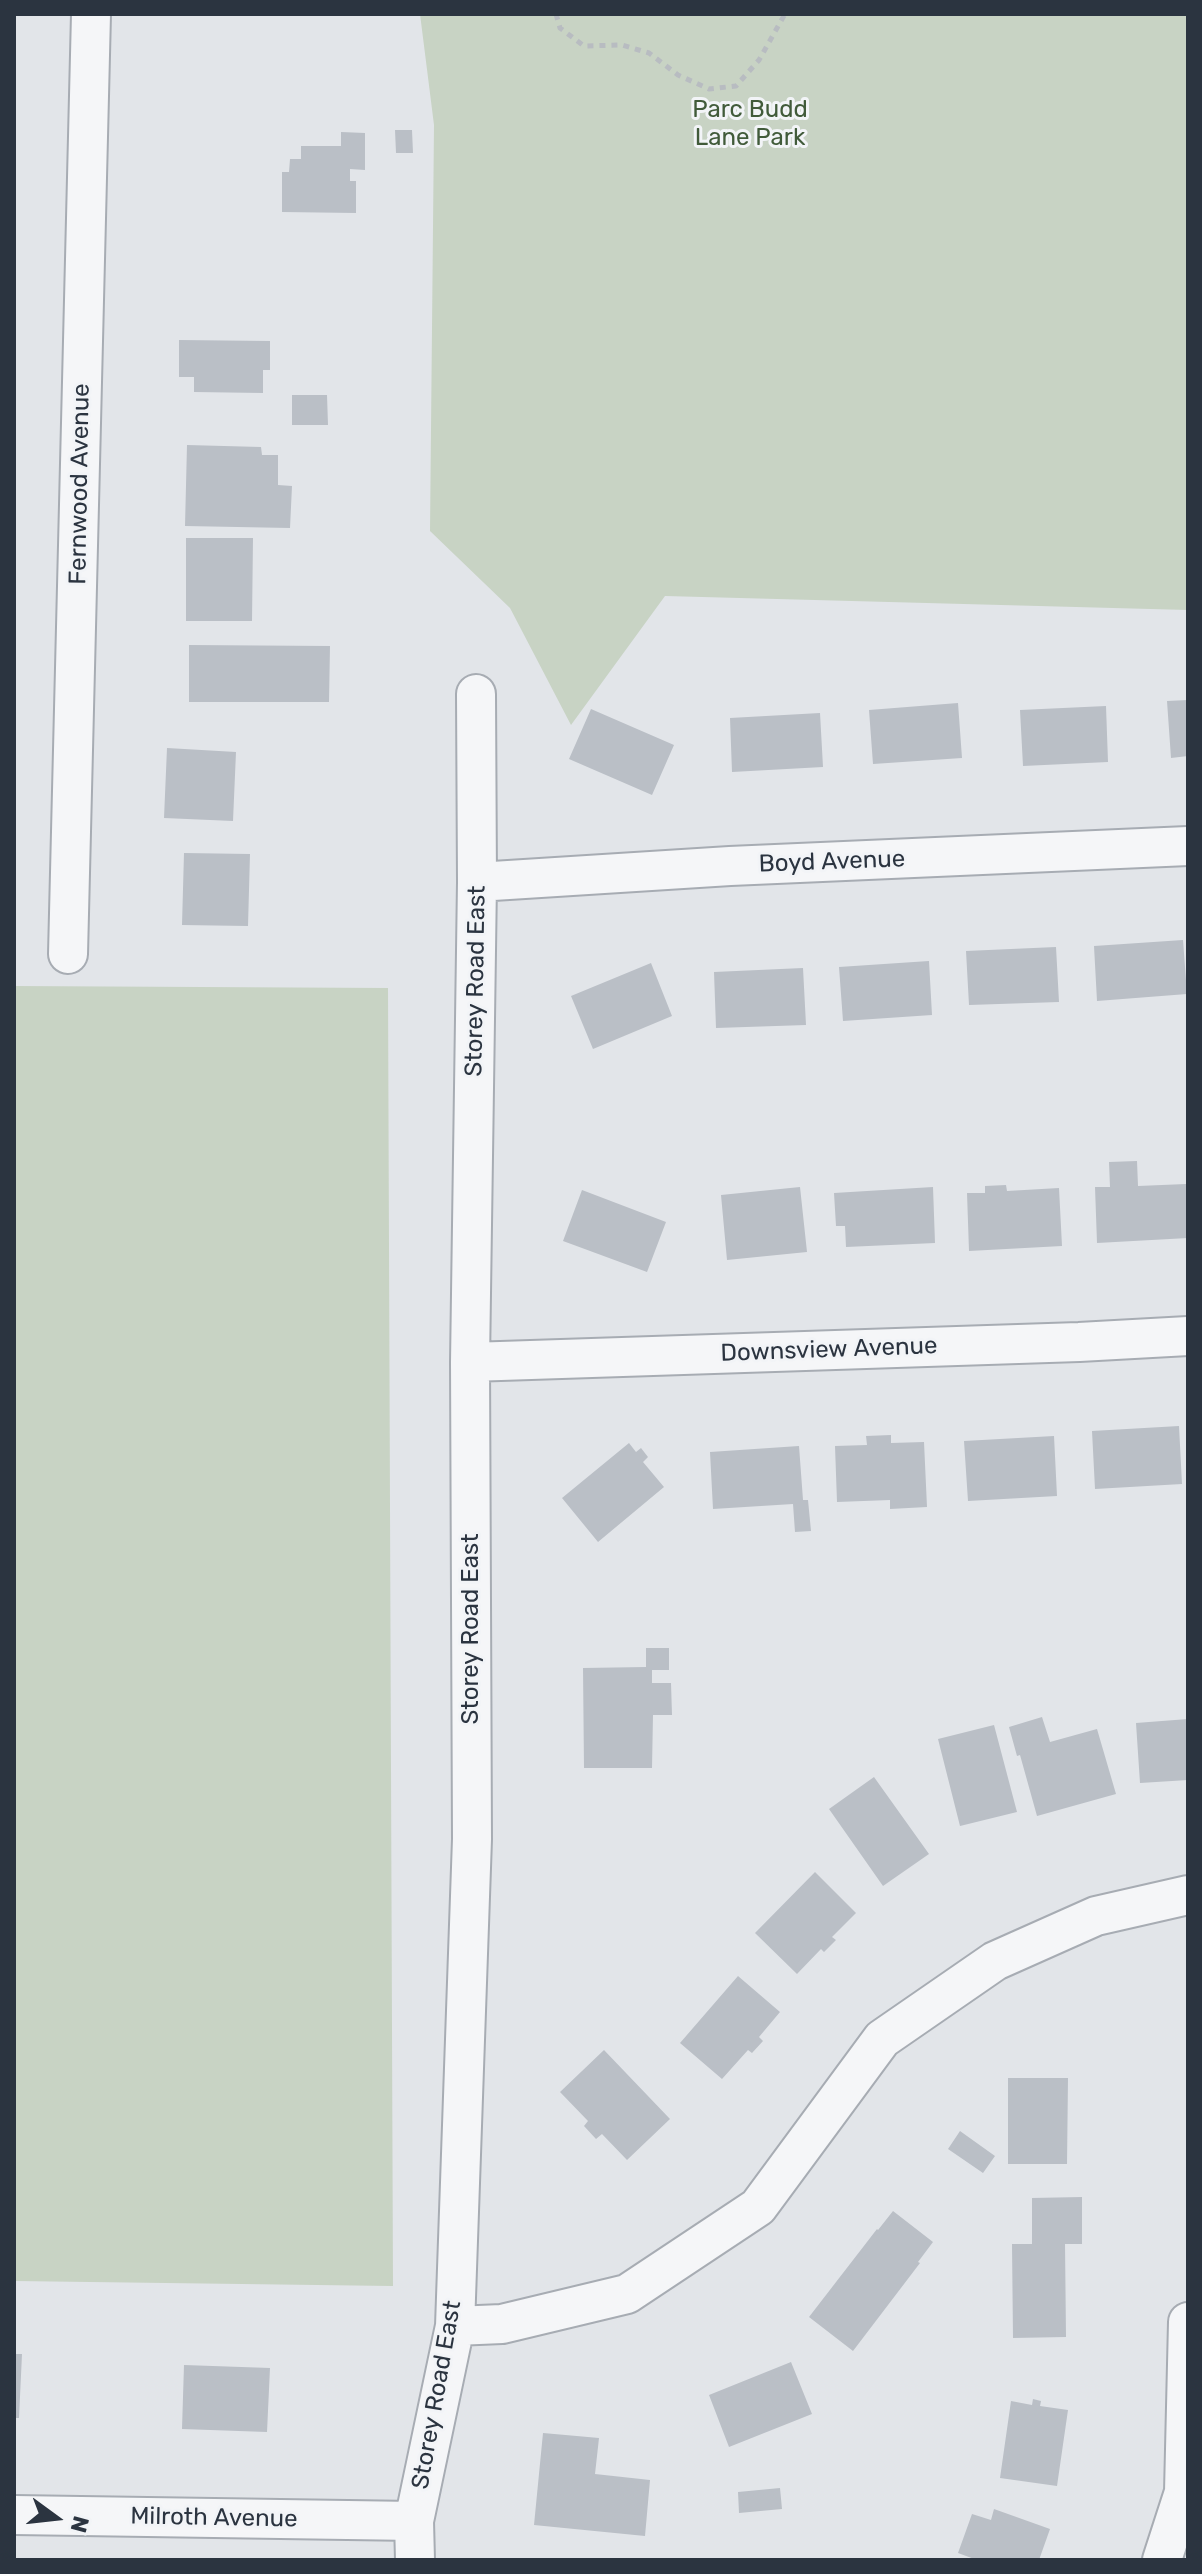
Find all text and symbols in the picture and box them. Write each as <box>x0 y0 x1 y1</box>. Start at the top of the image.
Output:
park label: Parc Budd Lane Park <box>692 96 808 152</box>
street label: Fernwood Avenue <box>64 383 96 585</box>
street label: Boyd Avenue <box>758 845 906 879</box>
street label: Storey Road East <box>460 885 492 1077</box>
street label: Downsview Avenue <box>720 1332 938 1368</box>
street label: Storey Road East <box>457 1533 485 1725</box>
street label: Storey Road East <box>406 2298 468 2492</box>
north arrow <box>16 2478 96 2558</box>
street label: Milroth Avenue <box>130 2502 298 2534</box>
text: N <box>65 2513 95 2535</box>

